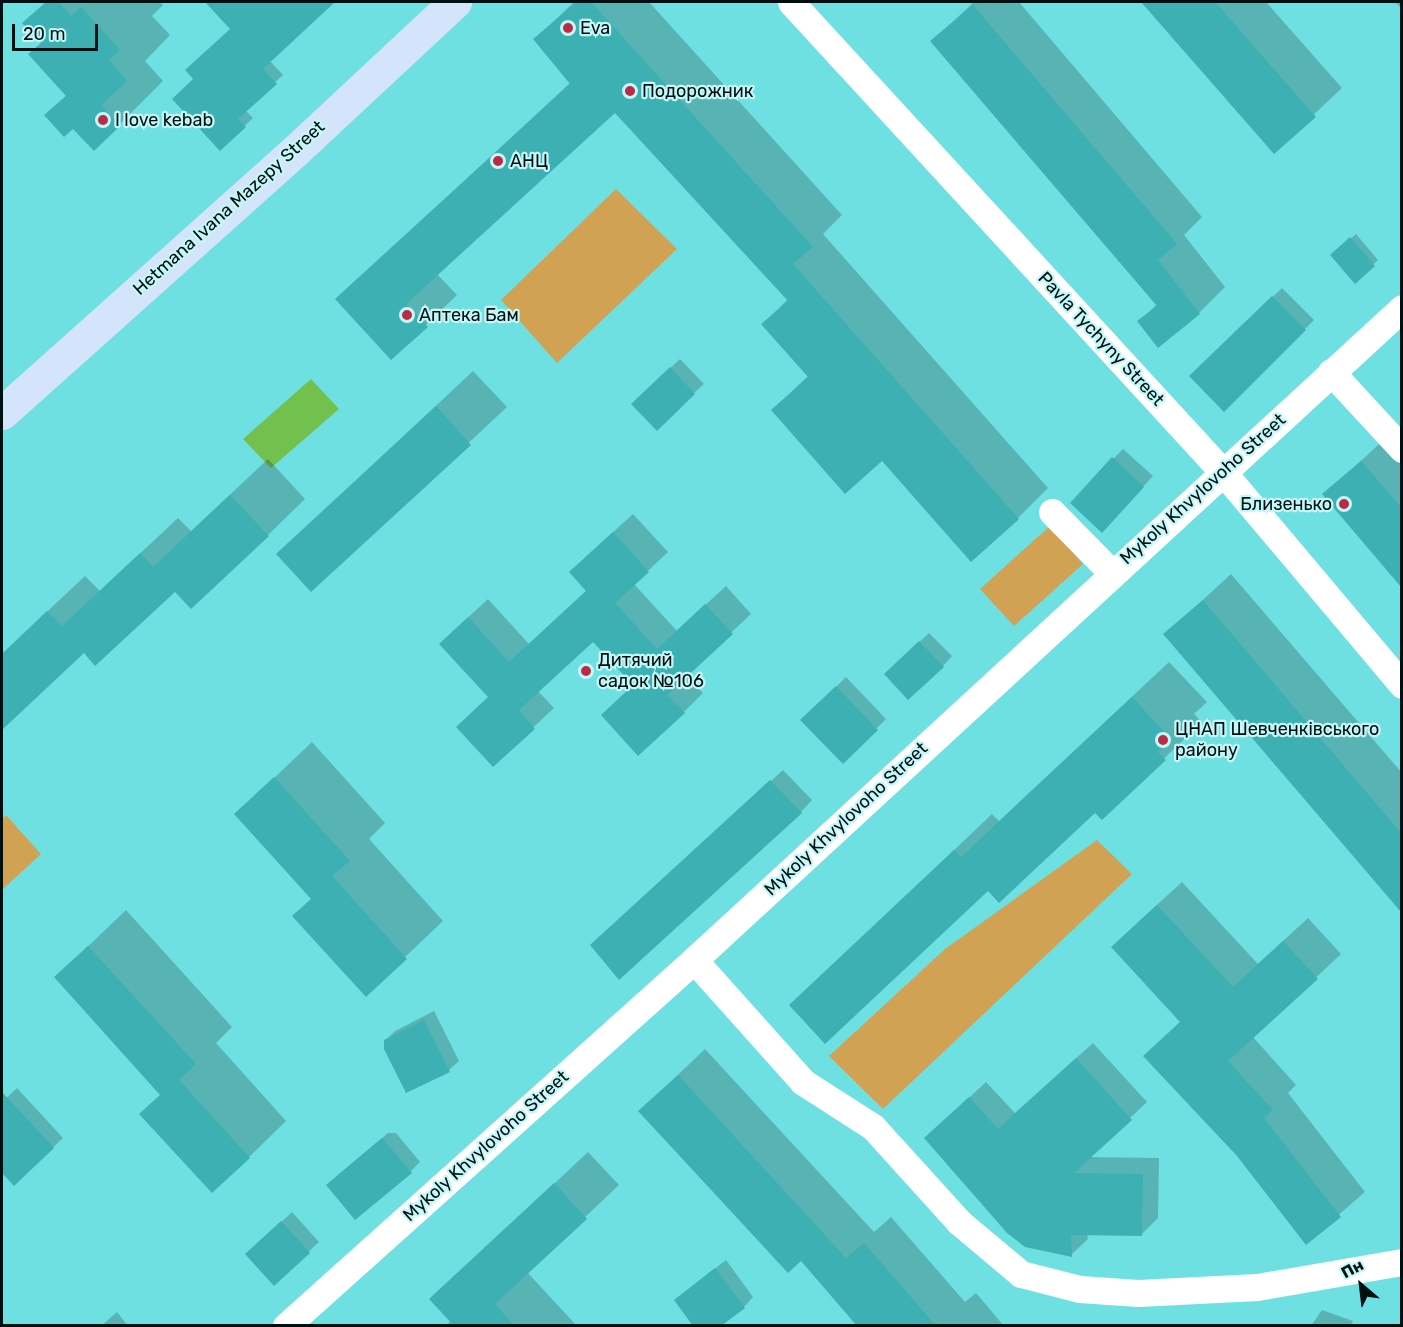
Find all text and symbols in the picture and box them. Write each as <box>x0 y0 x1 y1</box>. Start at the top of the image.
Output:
scale bar <box>15 12 100 50</box>
place label: Eva <box>580 17 610 39</box>
marker: Eva <box>561 21 575 35</box>
text: 20 m <box>23 23 65 45</box>
place label: Подорожник <box>642 80 753 102</box>
marker: Подорожник <box>623 84 637 98</box>
place label: I love kebab <box>115 109 213 131</box>
marker: I love kebab <box>96 113 110 127</box>
street label: Hetmana Ivana Mazepy Street <box>129 116 329 300</box>
place label: АНЦ <box>510 150 548 172</box>
marker: АНЦ <box>491 154 505 168</box>
street label: Pavla Tychyny Street <box>1033 267 1169 411</box>
place label: Аптека Бам <box>419 304 519 326</box>
marker: Аптека Бам <box>400 308 414 322</box>
street label: Mykoly Khvylovoho Street <box>1116 409 1290 569</box>
place label: Близенько <box>1240 493 1332 515</box>
marker: Близенько <box>1337 497 1351 511</box>
place label: Дитячий садок №106 <box>598 650 704 692</box>
marker: Дитячий садок №106 <box>579 664 593 678</box>
place label: ЦНАП Шевченківського району <box>1175 719 1379 762</box>
marker: ЦНАП Шевченківського району <box>1156 733 1170 747</box>
street label: Mykoly Khvylovoho Street <box>760 738 932 900</box>
street label: Mykoly Khvylovoho Street <box>399 1066 573 1226</box>
north arrow <box>1331 1255 1391 1315</box>
text: Пн <box>1338 1255 1367 1282</box>

